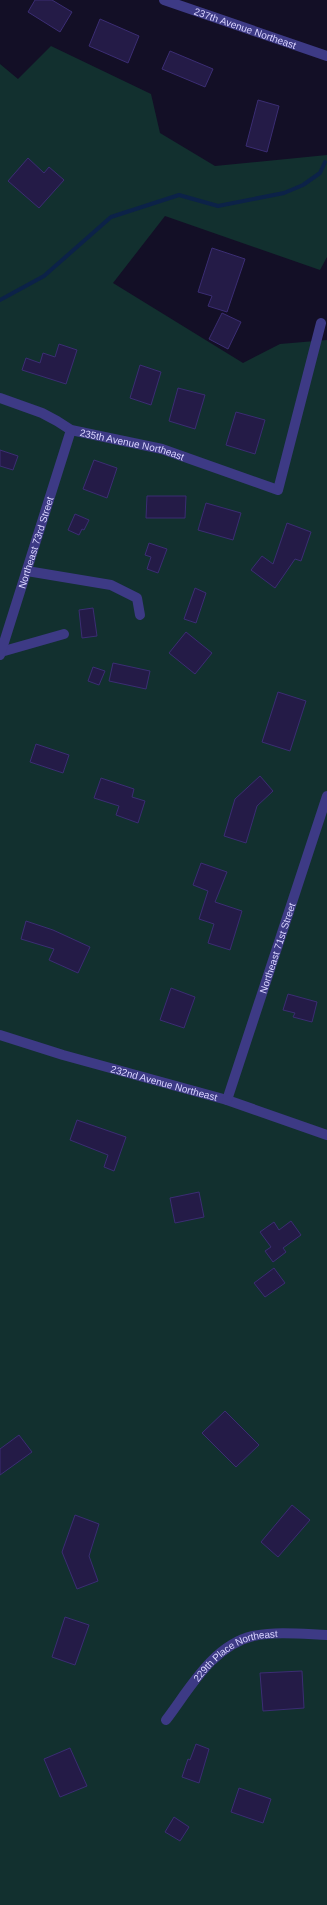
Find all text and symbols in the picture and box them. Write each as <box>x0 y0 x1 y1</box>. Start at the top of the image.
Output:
street label: 237th Avenue Northeast <box>193 6 298 51</box>
street label: 235th Avenue Northeast <box>79 427 186 463</box>
street label: Northeast 73rd Street <box>16 495 56 590</box>
street label: Northeast 71st Street <box>257 901 298 995</box>
street label: 232nd Avenue Northeast <box>110 1063 219 1103</box>
street label: 229th Place Northeast <box>191 1628 278 1684</box>

